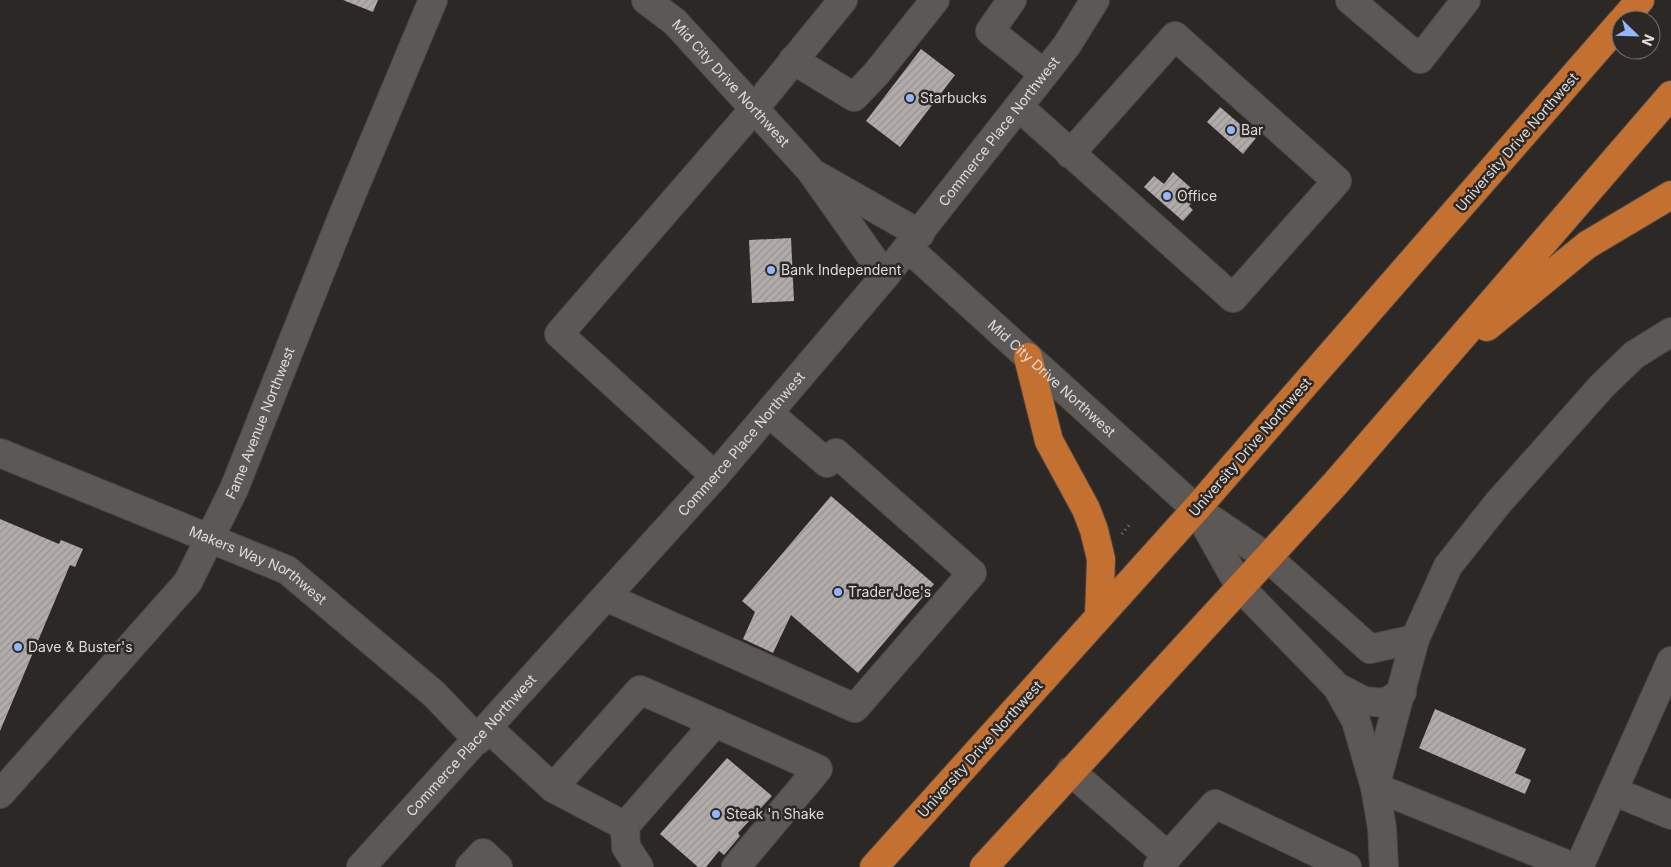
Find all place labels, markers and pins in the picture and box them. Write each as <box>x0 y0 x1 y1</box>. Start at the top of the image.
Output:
place label: Starbucks <box>920 89 987 106</box>
marker: Starbucks <box>904 92 916 104</box>
place label: Bar <box>1241 121 1263 138</box>
marker: Bar <box>1225 124 1237 136</box>
place label: Office <box>1177 187 1217 204</box>
marker: Office <box>1161 190 1173 202</box>
place label: Bank Independent <box>781 261 902 278</box>
marker: Bank Independent <box>765 264 777 276</box>
place label: Trader Joe's <box>848 583 931 600</box>
marker: Trader Joe's <box>832 586 844 598</box>
place label: Dave & Buster's <box>28 638 133 655</box>
marker: Dave & Buster's <box>12 641 24 653</box>
place label: Steak 'n Shake <box>726 805 824 822</box>
marker: Steak 'n Shake <box>710 808 722 820</box>

